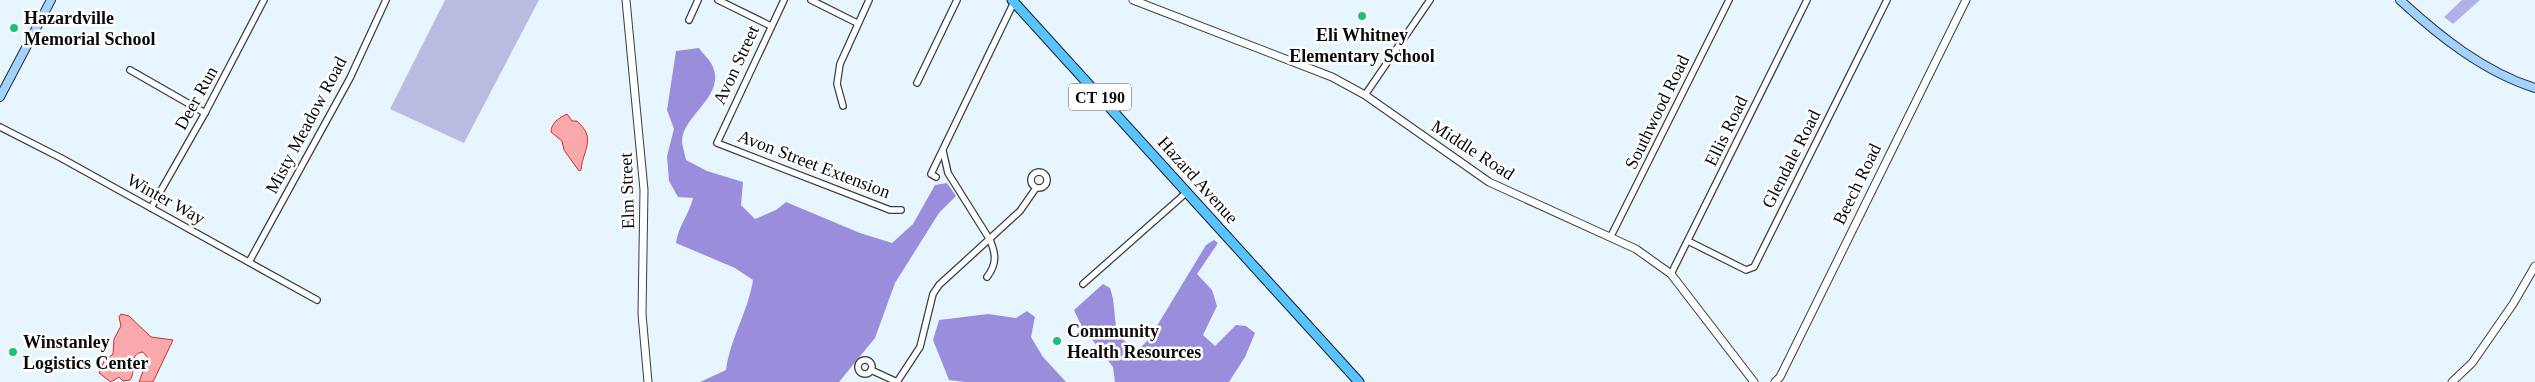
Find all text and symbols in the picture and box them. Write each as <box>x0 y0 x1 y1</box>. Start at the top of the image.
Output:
place label: Hazardville Memorial School <box>24 8 155 49</box>
marker: Eli Whitney Elementary School <box>1356 10 1368 22</box>
marker: Hazardville Memorial School <box>8 22 20 34</box>
street label: Avon Street <box>709 22 763 108</box>
place label: Eli Whitney Elementary School <box>1289 25 1435 66</box>
street label: Southwood Road <box>1621 52 1693 172</box>
street label: Misty Meadow Road <box>261 53 351 197</box>
street label: Deer Run <box>170 63 222 133</box>
road number: CT 190 <box>1069 84 1131 110</box>
street label: Ellis Road <box>1700 93 1752 169</box>
street label: Glendale Road <box>1758 107 1824 211</box>
street label: Middle Road <box>1428 116 1518 184</box>
street label: Avon Street Extension <box>735 126 893 202</box>
street label: Hazard Avenue <box>1154 132 1242 228</box>
street label: Beech Road <box>1829 140 1885 228</box>
street label: Elm Street <box>616 152 638 230</box>
street label: Winter Way <box>124 169 208 229</box>
place label: Community Health Resources <box>1067 321 1201 362</box>
place label: Winstanley Logistics Center <box>23 332 148 373</box>
marker: Community Health Resources <box>1051 335 1063 347</box>
marker: Winstanley Logistics Center <box>7 346 19 358</box>

